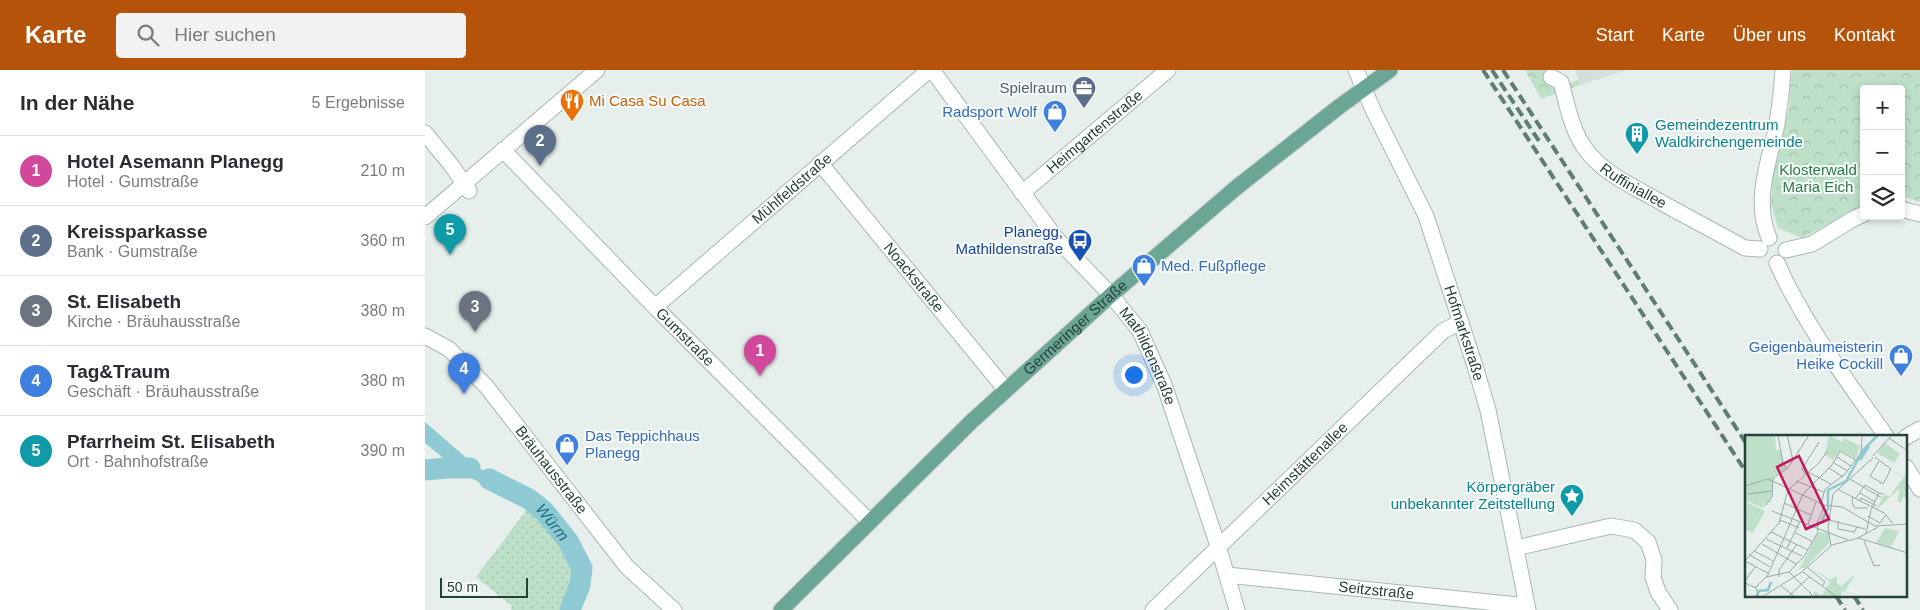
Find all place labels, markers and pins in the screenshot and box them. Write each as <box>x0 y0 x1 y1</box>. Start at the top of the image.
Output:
office icon: Spielraum <box>1071 75 1097 109</box>
place label: Spielraum <box>999 79 1067 96</box>
restaurant icon: Mi Casa Su Casa <box>559 88 585 122</box>
place label: Mi Casa Su Casa <box>589 92 706 109</box>
shop icon: Radsport Wolf <box>1042 99 1068 133</box>
place label: Radsport Wolf <box>942 103 1038 120</box>
place label: Gemeindezentrum Waldkirchengemeinde <box>1655 116 1803 150</box>
building icon: Gemeindezentrum Waldkirchengemeinde <box>1624 121 1650 155</box>
pin: 2 <box>524 125 556 166</box>
pin: 5 <box>434 214 466 255</box>
place label: Planegg, Mathildenstraße <box>955 223 1063 257</box>
bus stop icon: Planegg, Mathildenstraße <box>1067 228 1093 262</box>
shop icon: Med. Fußpflege <box>1131 253 1157 287</box>
place label: Med. Fußpflege <box>1161 257 1266 274</box>
pin: 3 <box>459 291 491 332</box>
pin: 1 <box>744 335 776 376</box>
place label: Geigenbaumeisterin Heike Cockill <box>1749 338 1883 372</box>
shop icon: Geigenbaumeisterin Heike Cockill <box>1888 343 1914 377</box>
pin: 4 <box>448 353 480 394</box>
place label: Das Teppichhaus Planegg <box>585 427 700 461</box>
shop icon: Das Teppichhaus Planegg <box>554 432 580 466</box>
place label: Körpergräber unbekannter Zeitstellung <box>1391 478 1555 512</box>
place icon: Körpergräber unbekannter Zeitstellung <box>1559 483 1585 517</box>

